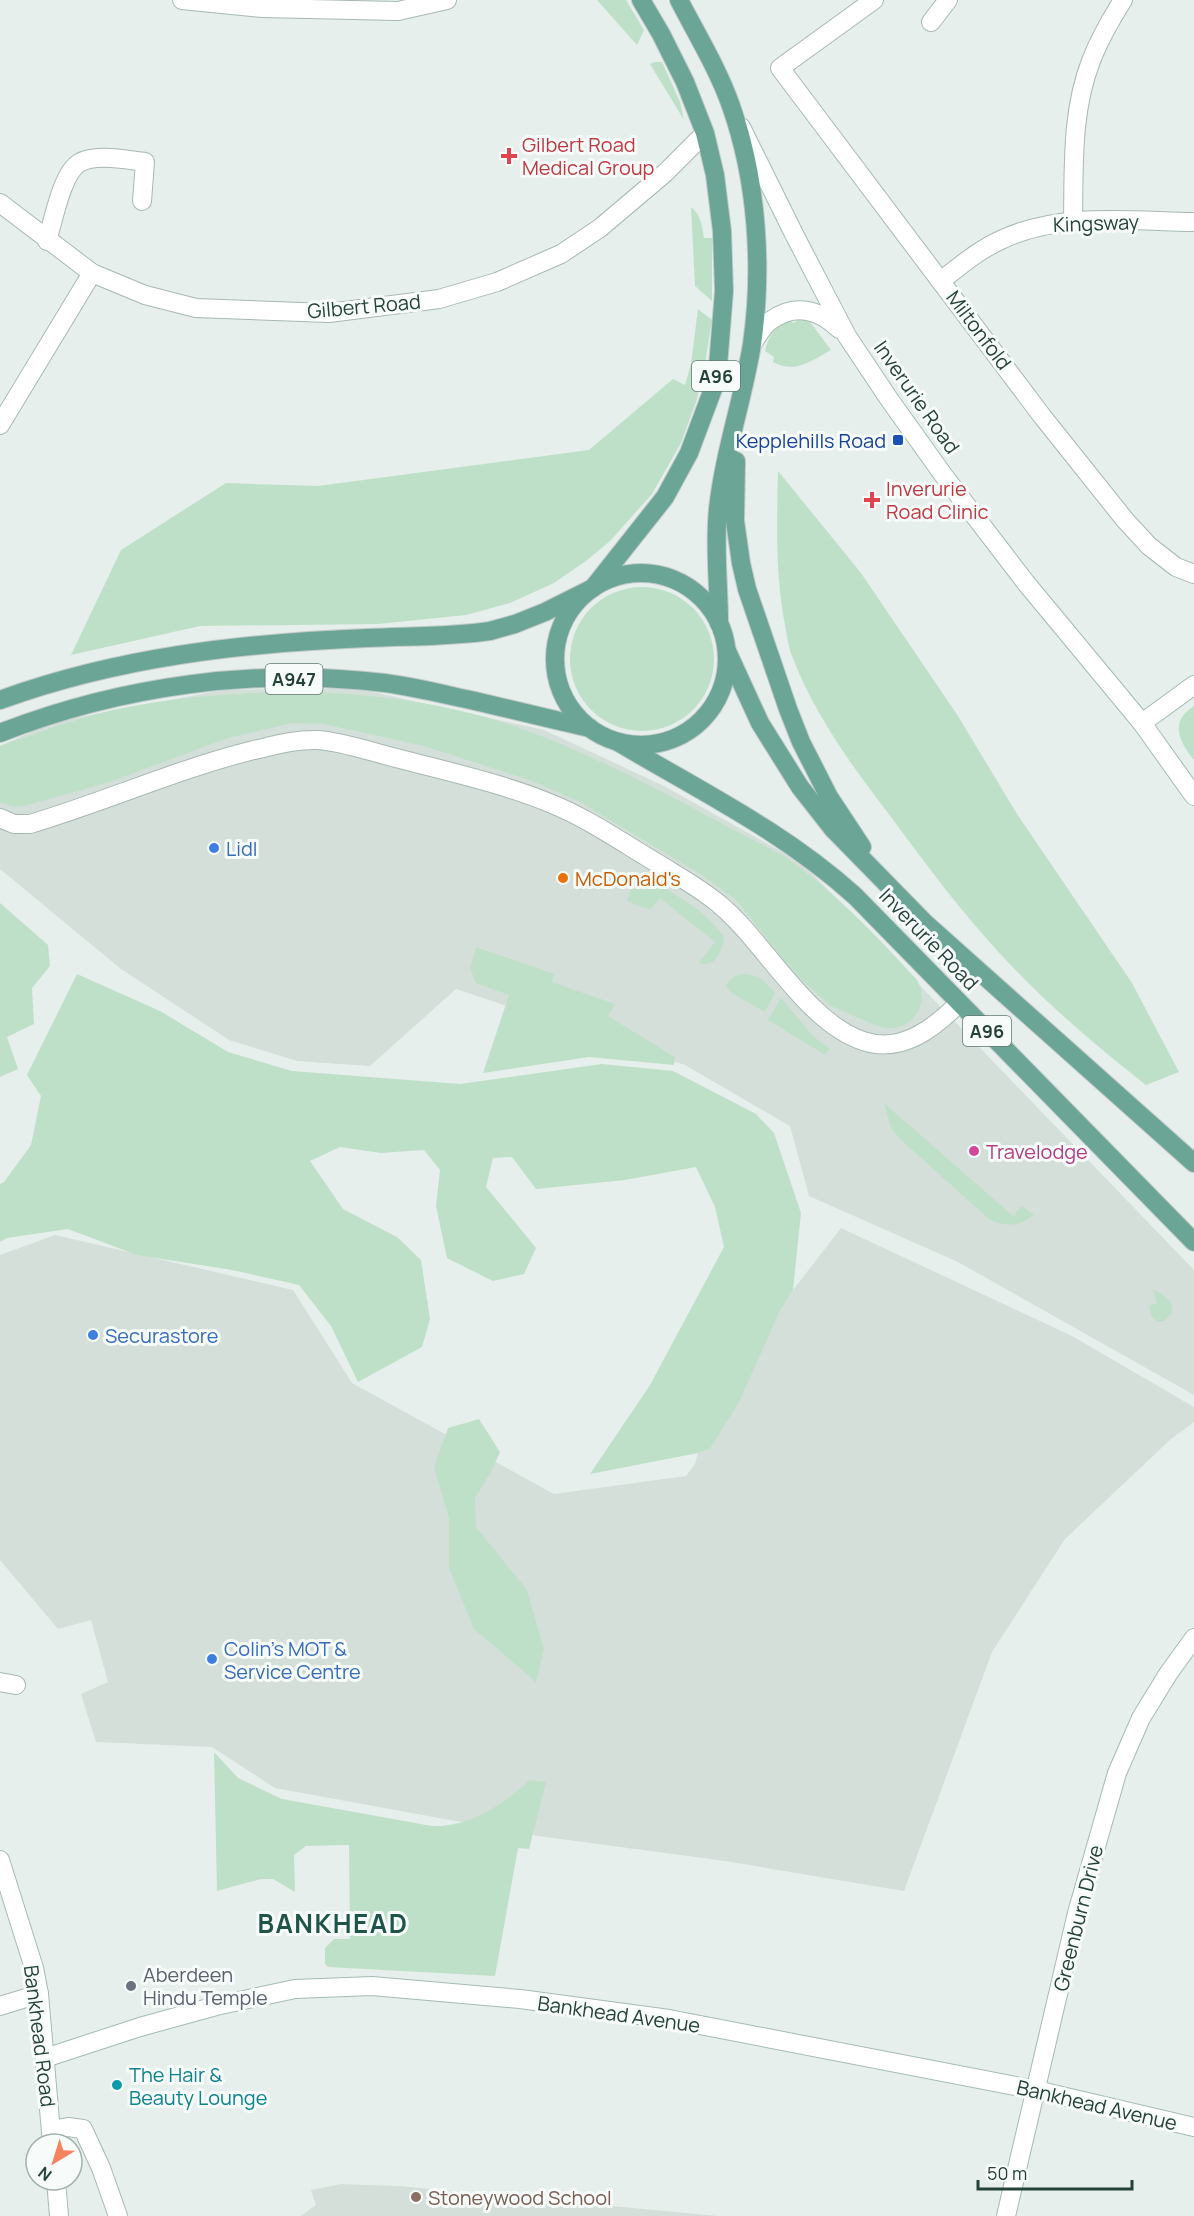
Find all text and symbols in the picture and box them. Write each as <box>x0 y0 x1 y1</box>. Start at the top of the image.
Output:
place label: Gilbert Road Medical Group <box>522 131 655 181</box>
marker: Gilbert Road Medical Group <box>500 147 518 165</box>
street label: Kingsway <box>1052 208 1140 238</box>
street label: Miltonfold <box>940 285 1018 375</box>
street label: Gilbert Road <box>306 288 422 324</box>
street label: Inverurie Road <box>868 335 966 459</box>
road number: A96 <box>692 361 740 391</box>
place label: Kepplehills Road <box>736 427 886 454</box>
marker: Kepplehills Road <box>891 433 905 447</box>
place label: Inverurie Road Clinic <box>886 475 989 525</box>
marker: Inverurie Road Clinic <box>863 491 881 509</box>
road number: A947 <box>266 664 322 694</box>
place label: Lidl <box>226 835 257 862</box>
marker: Lidl <box>207 841 221 855</box>
place label: McDonald's <box>575 865 681 892</box>
marker: McDonald's <box>556 871 570 885</box>
street label: Inverurie Road <box>873 882 985 996</box>
road number: A96 <box>963 1016 1011 1046</box>
place label: Travelodge <box>986 1138 1088 1165</box>
marker: Travelodge <box>967 1144 981 1158</box>
place label: Securastore <box>105 1322 219 1349</box>
marker: Securastore <box>86 1328 100 1342</box>
place label: Colin's MOT & Service Centre <box>224 1635 361 1685</box>
marker: Colin's MOT & Service Centre <box>205 1652 219 1666</box>
street label: Greenburn Drive <box>1047 1842 1109 1994</box>
district label: BANKHEAD <box>258 1905 408 1941</box>
place label: Aberdeen Hindu Temple <box>143 1961 268 2011</box>
street label: Bankhead Road <box>18 1963 62 2109</box>
marker: Aberdeen Hindu Temple <box>124 1979 138 1993</box>
street label: Bankhead Avenue <box>536 1989 702 2039</box>
place label: The Hair & Beauty Lounge <box>129 2061 267 2111</box>
street label: Bankhead Avenue <box>1014 2073 1180 2137</box>
marker: The Hair & Beauty Lounge <box>110 2078 124 2092</box>
north arrow <box>24 2132 84 2192</box>
scale bar <box>978 2153 1132 2191</box>
text: 50 m <box>987 2161 1027 2185</box>
text: N <box>33 2162 56 2186</box>
place label: Stoneywood School <box>428 2184 612 2211</box>
marker: Stoneywood School <box>409 2190 423 2204</box>

